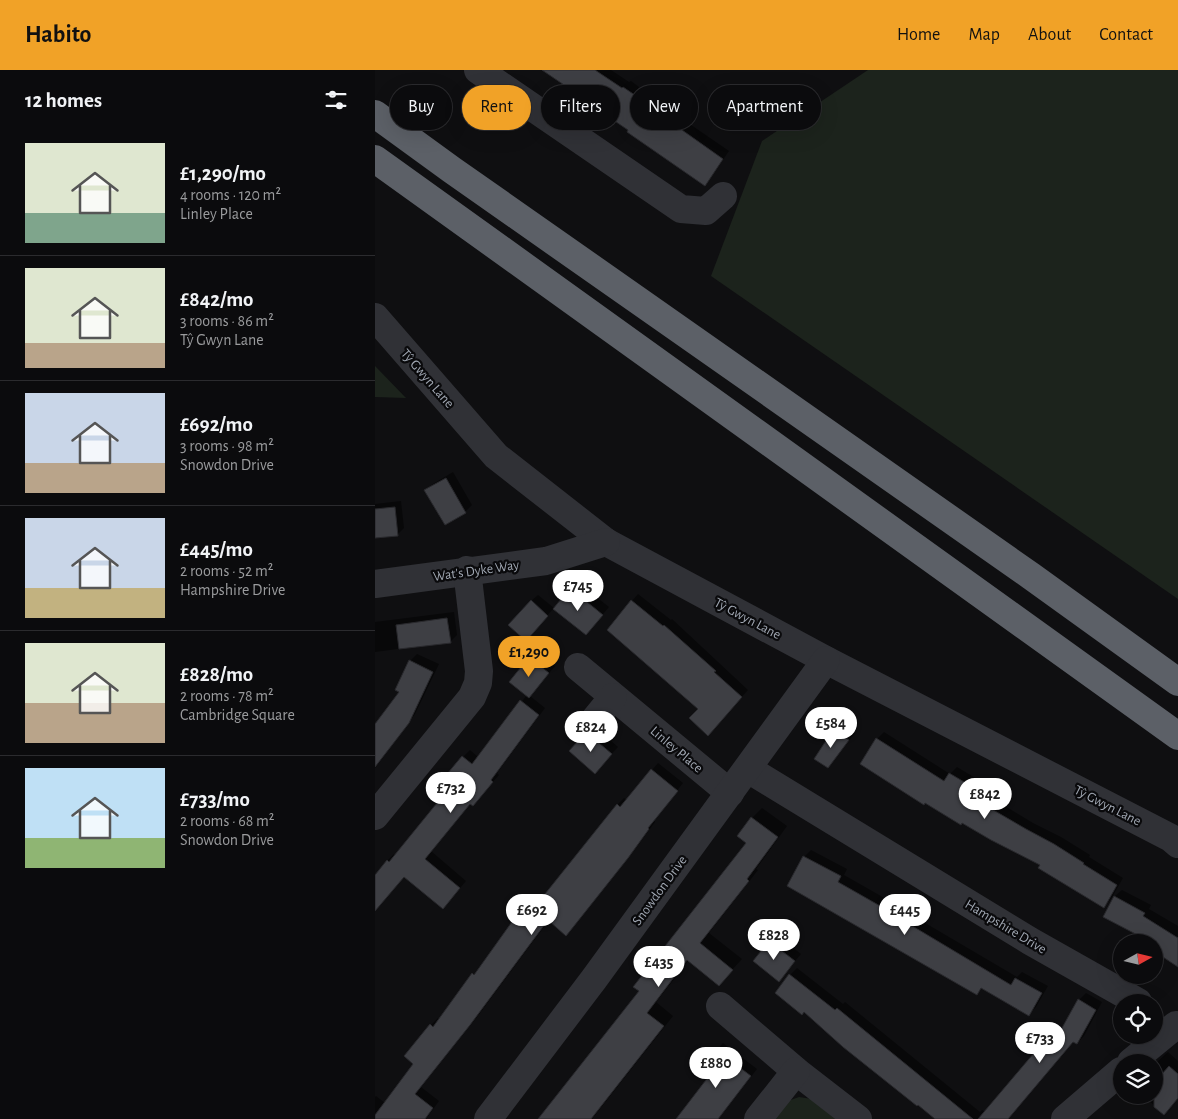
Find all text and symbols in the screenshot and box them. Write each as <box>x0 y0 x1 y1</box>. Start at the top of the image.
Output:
text: Habito <box>25 23 91 47</box>
text: Home <box>897 26 940 44</box>
text: Map <box>968 26 1000 44</box>
text: About <box>1028 26 1071 44</box>
text: Contact <box>1099 26 1153 44</box>
chip: Buy <box>390 85 452 130</box>
chip: Rent <box>462 85 531 130</box>
chip: Filters <box>541 85 620 130</box>
chip: New <box>630 85 698 130</box>
chip: Apartment <box>708 85 821 130</box>
icon: filters <box>322 86 350 114</box>
text: 12 homes <box>25 90 102 111</box>
icon: home <box>65 163 125 223</box>
text: £1,290/mo <box>180 163 266 184</box>
text: 4 rooms · 120 m² <box>180 187 281 203</box>
text: Linley Place <box>180 206 253 222</box>
icon: home <box>65 288 125 348</box>
text: £842/mo <box>180 289 253 310</box>
text: 3 rooms · 86 m² <box>180 313 274 329</box>
text: Tŷ Gwyn Lane <box>180 332 264 348</box>
street label: Tŷ Gwyn Lane <box>398 346 457 411</box>
icon: home <box>65 413 125 473</box>
text: £692/mo <box>180 414 253 435</box>
text: 3 rooms · 98 m² <box>180 438 274 454</box>
text: Snowdon Drive <box>180 457 274 473</box>
icon: home <box>65 538 125 598</box>
text: £445/mo <box>180 539 253 560</box>
street label: Wat's Dyke Way <box>432 558 520 584</box>
text: 2 rooms · 52 m² <box>180 563 273 579</box>
pin: £745 <box>548 570 608 612</box>
text: £745 <box>563 578 593 594</box>
text: Hampshire Drive <box>180 582 285 598</box>
street label: Tŷ Gwyn Lane <box>712 596 783 642</box>
pin: £1,290 <box>488 636 570 678</box>
text: £1,290 <box>509 644 549 660</box>
icon: home <box>65 663 125 723</box>
text: £828/mo <box>180 664 253 685</box>
text: 2 rooms · 78 m² <box>180 688 274 704</box>
pin: £584 <box>801 706 861 749</box>
text: Cambridge Square <box>180 707 295 723</box>
pin: £824 <box>561 710 621 753</box>
text: £584 <box>816 715 846 731</box>
text: £824 <box>576 719 606 735</box>
street label: Linley Place <box>647 724 705 776</box>
pin: £732 <box>421 772 481 814</box>
pin: £842 <box>955 778 1015 820</box>
text: £732 <box>437 780 465 796</box>
street label: Tŷ Gwyn Lane <box>1072 783 1143 829</box>
text: £842 <box>970 786 1000 802</box>
icon: home <box>65 788 125 848</box>
text: £733/mo <box>180 789 250 810</box>
text: 2 rooms · 68 m² <box>180 813 274 829</box>
text: Snowdon Drive <box>180 832 274 848</box>
street label: Snowdon Drive <box>630 853 690 928</box>
pin: £692 <box>502 894 562 936</box>
pin: £445 <box>875 894 935 936</box>
street label: Hampshire Drive <box>962 897 1049 957</box>
text: £692 <box>517 902 547 918</box>
text: £445 <box>890 902 920 918</box>
pin: £828 <box>744 918 804 961</box>
text: £828 <box>759 927 789 943</box>
north arrow <box>1113 934 1163 984</box>
map controls <box>1113 934 1163 1104</box>
pin: £435 <box>629 946 689 988</box>
text: £435 <box>645 954 674 970</box>
button: locate <box>1113 994 1163 1044</box>
pin: £733 <box>1010 1022 1070 1064</box>
text: £733 <box>1026 1030 1054 1046</box>
pin: £880 <box>686 1046 746 1089</box>
button: layers <box>1113 1054 1163 1104</box>
text: £880 <box>700 1055 732 1071</box>

